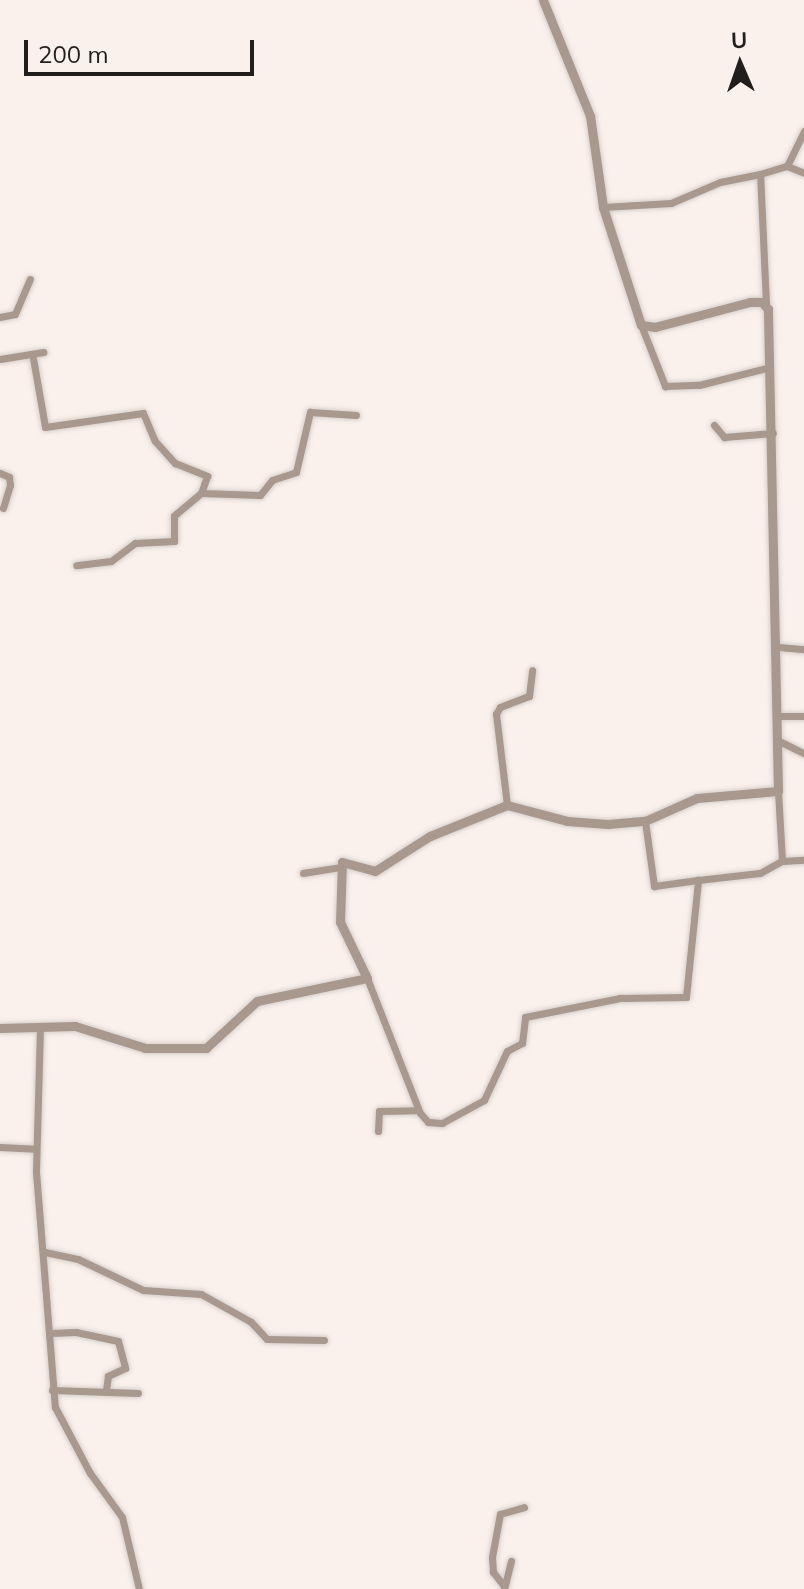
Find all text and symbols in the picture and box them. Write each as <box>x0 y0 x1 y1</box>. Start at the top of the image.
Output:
scale bar <box>28 24 258 74</box>
north arrow <box>700 24 780 104</box>
text: U <box>731 26 748 54</box>
text: 200 m <box>38 39 109 69</box>

